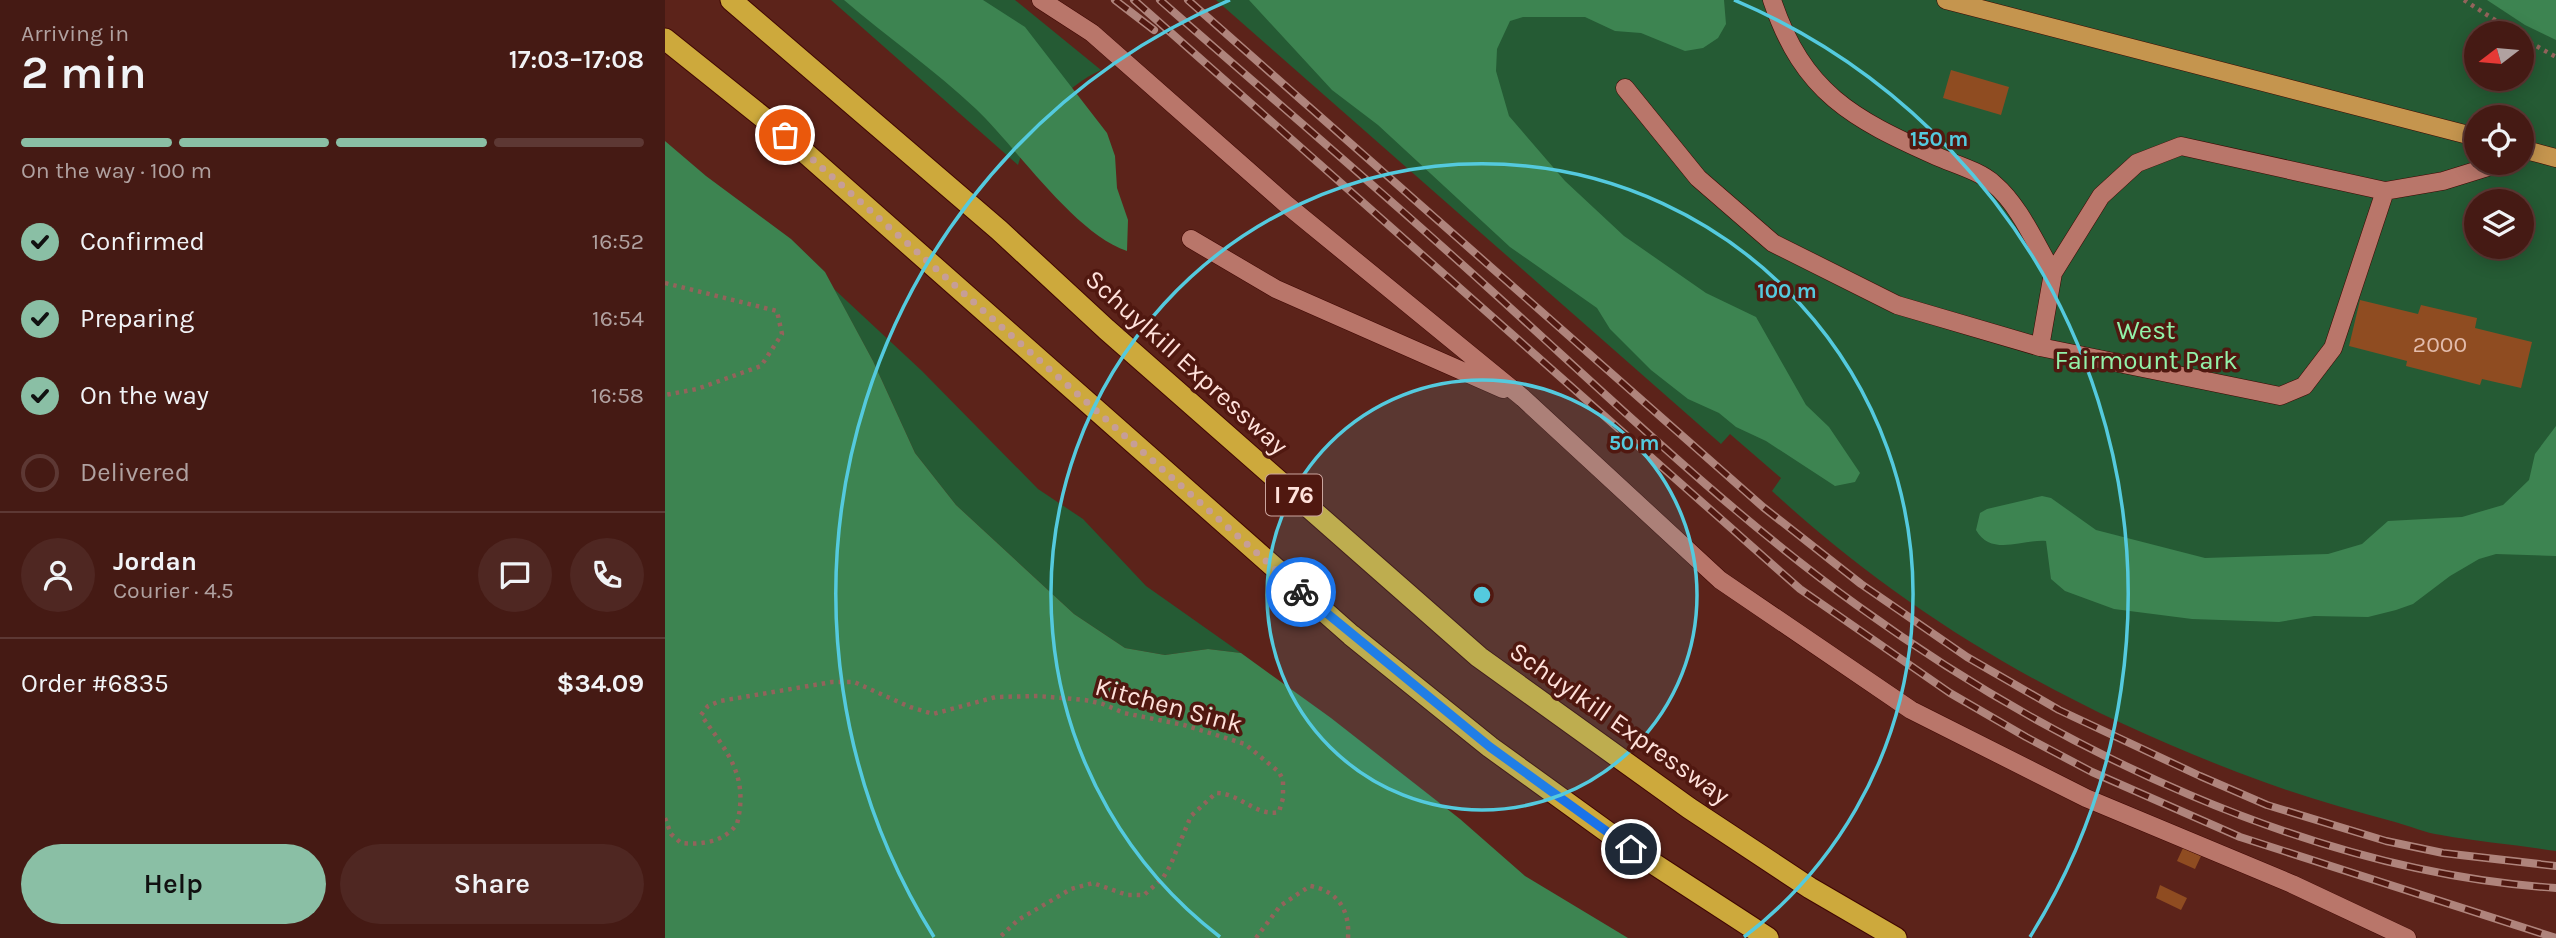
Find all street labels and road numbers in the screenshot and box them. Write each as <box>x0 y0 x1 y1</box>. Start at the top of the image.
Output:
street label: Schuylkill Expressway <box>1079 263 1294 461</box>
road number: I 76 <box>1266 474 1322 516</box>
street label: Schuylkill Expressway <box>1504 636 1736 811</box>
street label: Kitchen Sink <box>1092 671 1246 740</box>

